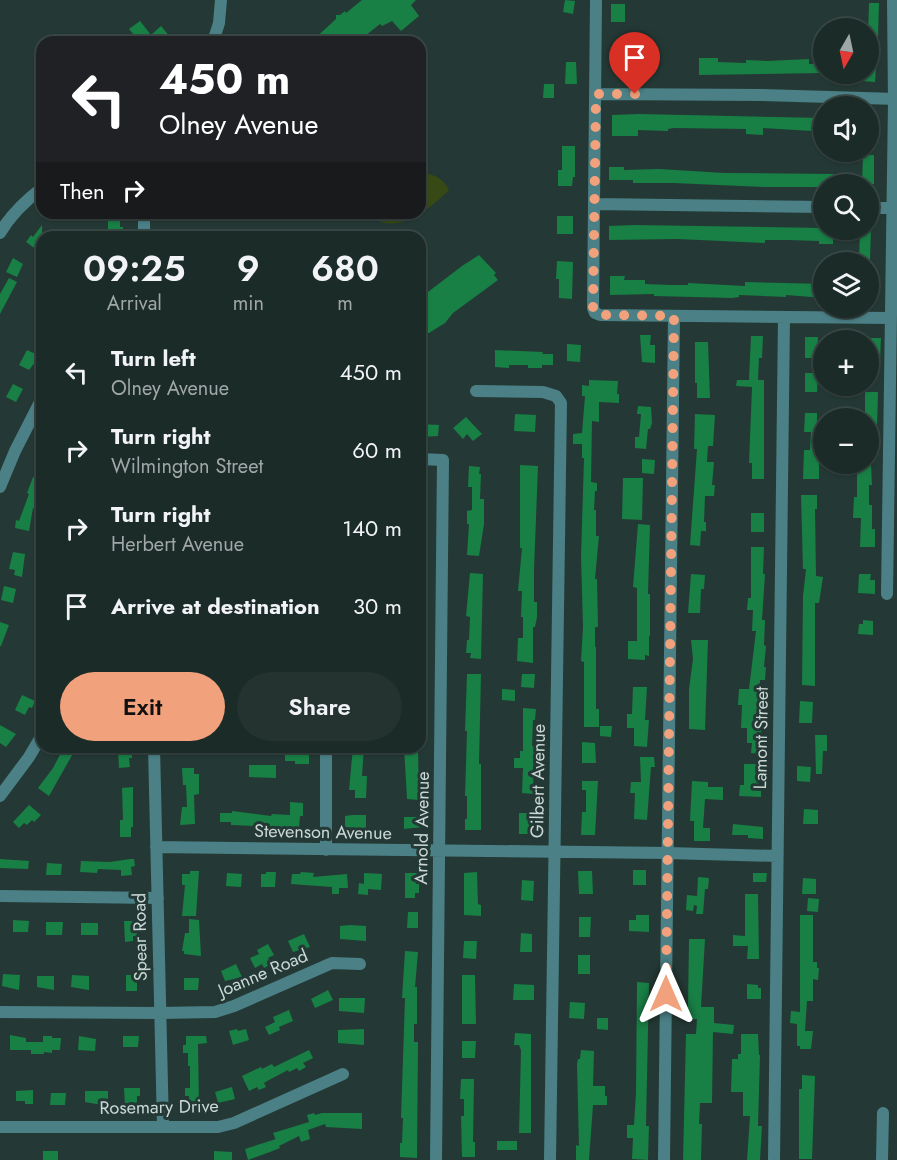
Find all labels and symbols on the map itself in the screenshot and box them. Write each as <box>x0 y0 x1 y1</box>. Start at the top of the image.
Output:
north arrow <box>813 18 879 84</box>
pin <box>609 32 660 94</box>
street label: Lamont Street <box>747 686 775 790</box>
street label: Gilbert Avenue <box>524 724 552 838</box>
street label: Arnold Avenue <box>408 771 436 885</box>
street label: Stevenson Avenue <box>254 818 392 846</box>
street label: Spear Road <box>126 893 154 981</box>
street label: Joanne Road <box>212 942 312 1004</box>
position arrow <box>634 962 698 1026</box>
street label: Rosemary Drive <box>99 1093 219 1121</box>

